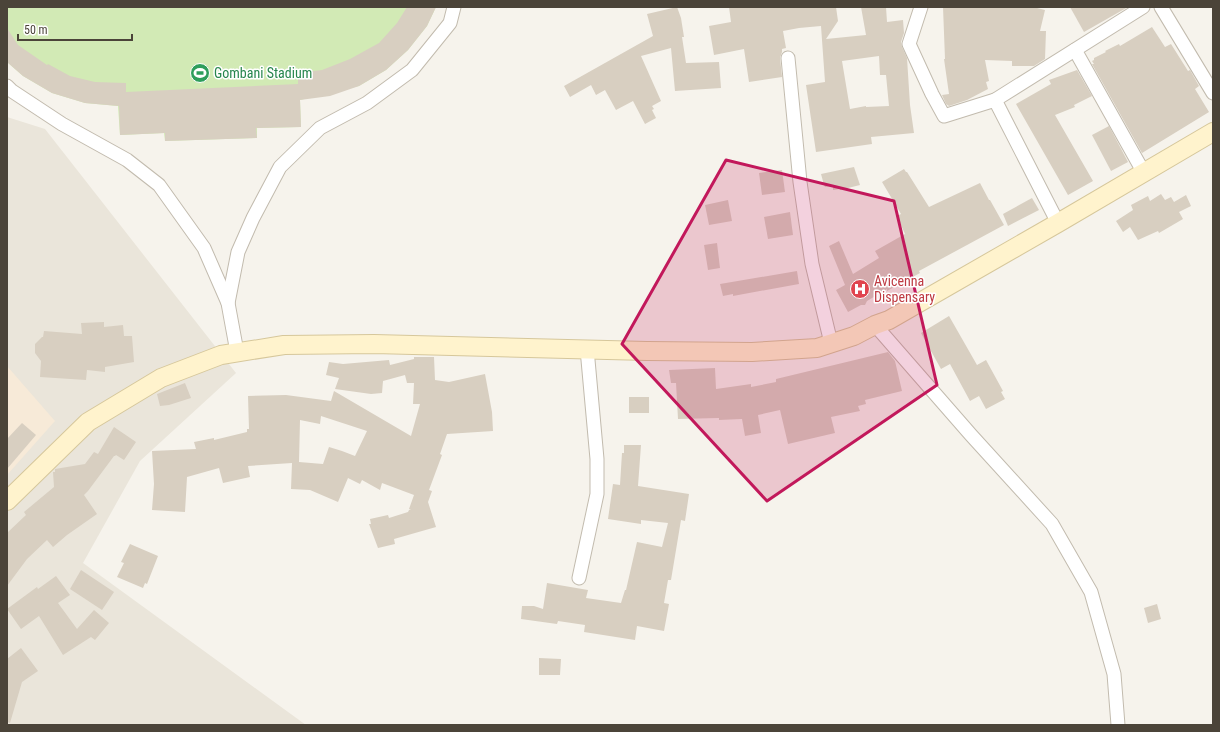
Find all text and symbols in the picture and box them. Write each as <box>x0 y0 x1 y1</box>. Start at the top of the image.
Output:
scale bar <box>18 16 132 42</box>
text: 50 m <box>24 23 48 37</box>
sports icon: Gombani Stadium <box>189 62 211 84</box>
place label: Gombani Stadium <box>214 65 312 81</box>
place label: Avicenna Dispensary <box>874 273 935 305</box>
hospital icon: Avicenna Dispensary <box>849 278 871 300</box>

